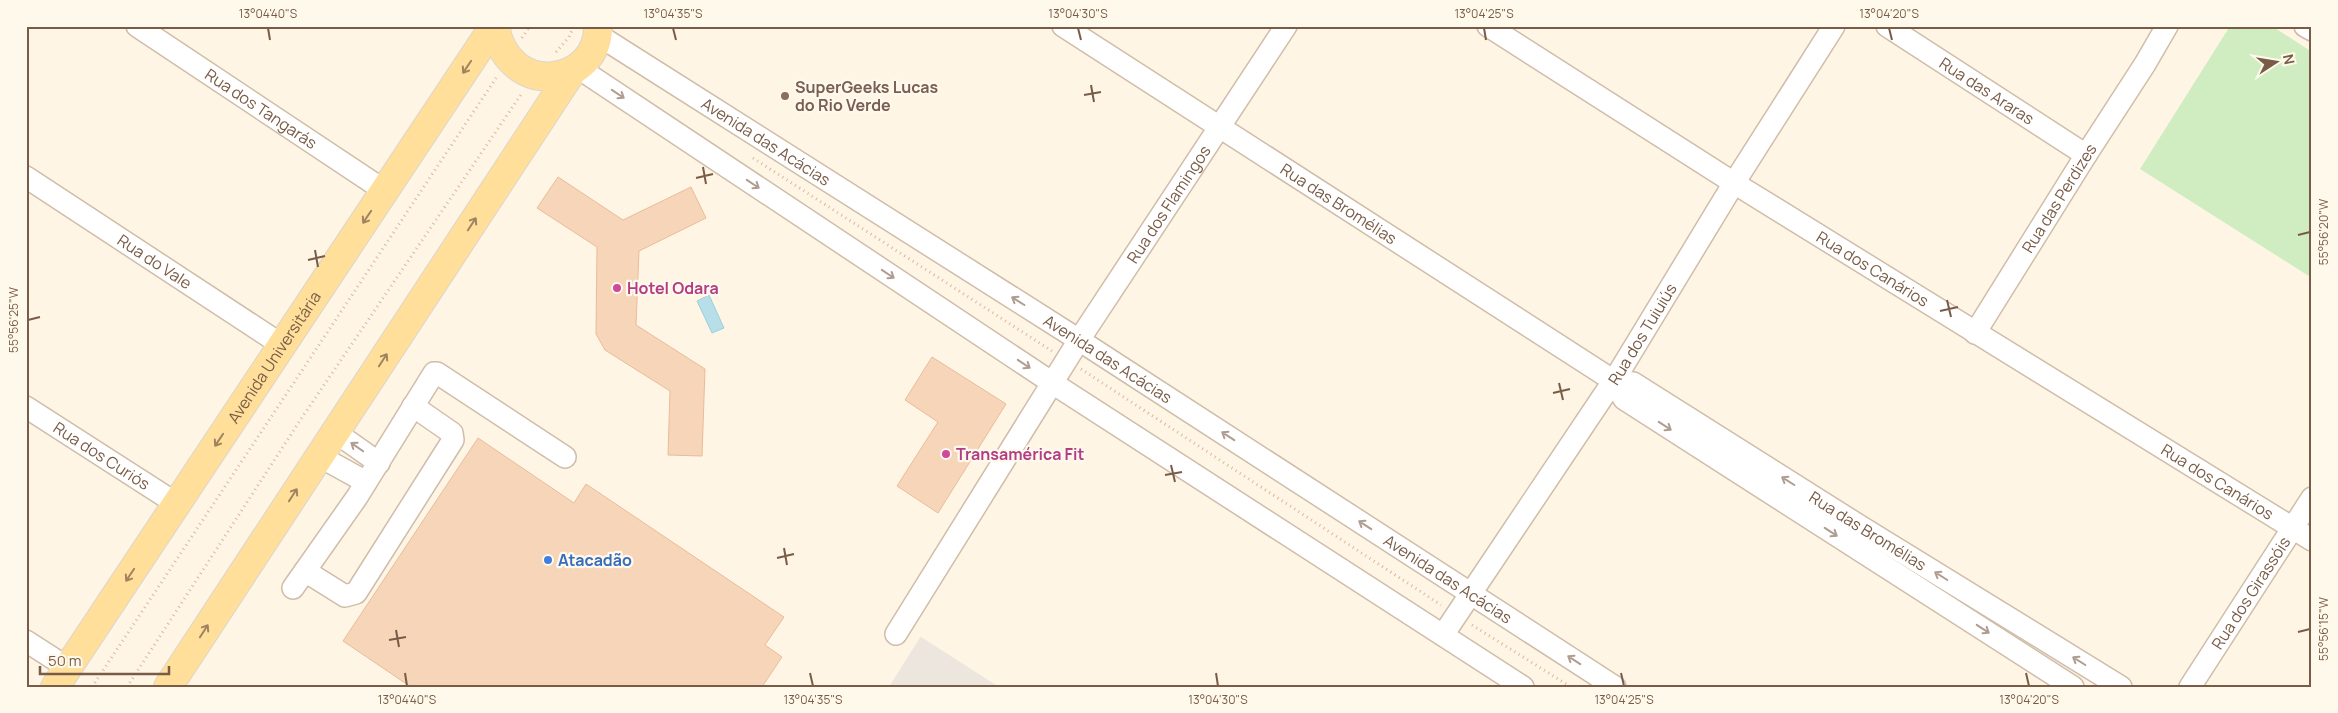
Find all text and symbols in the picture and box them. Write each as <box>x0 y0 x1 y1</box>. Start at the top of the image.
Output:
text: 13°04'40"S <box>239 5 297 22</box>
text: 13°04'35"S <box>644 5 702 22</box>
text: 13°04'30"S <box>1048 5 1108 22</box>
text: 13°04'25"S <box>1454 5 1514 22</box>
text: 13°04'20"S <box>1859 5 1919 22</box>
north arrow <box>2250 38 2300 88</box>
street label: Rua das Araras <box>1935 52 2039 130</box>
text: N <box>2279 52 2300 66</box>
one-way arrow <box>462 60 472 74</box>
street label: Rua dos Tangarás <box>201 63 321 154</box>
place label: SuperGeeks Lucas do Rio Verde <box>795 76 939 116</box>
one-way arrow <box>610 89 624 99</box>
marker: SuperGeeks Lucas do Rio Verde <box>779 90 791 102</box>
street label: Avenida das Acácias <box>697 92 835 191</box>
street label: Rua das Perdizes <box>2017 139 2102 257</box>
street label: Rua dos Flamingos <box>1122 141 1215 267</box>
street label: Rua das Bromélias <box>1276 158 1401 249</box>
one-way arrow <box>746 179 760 189</box>
text: 55°56'20"W <box>2315 198 2332 265</box>
one-way arrow <box>362 210 372 224</box>
one-way arrow <box>467 217 477 231</box>
street label: Rua dos Canários <box>1812 226 1933 312</box>
street label: Rua do Vale <box>113 229 196 294</box>
one-way arrow <box>881 269 895 279</box>
place label: Hotel Odara <box>627 277 719 299</box>
street label: Rua dos Tuiuiús <box>1603 279 1682 389</box>
marker: Hotel Odara <box>611 282 623 294</box>
text: 55°56'25"W <box>5 286 22 353</box>
street label: Avenida Universitária <box>222 287 326 427</box>
one-way arrow <box>1011 296 1025 306</box>
street label: Avenida das Acácias <box>1039 309 1176 408</box>
one-way arrow <box>378 353 388 367</box>
one-way arrow <box>1016 359 1030 369</box>
street label: Rua dos Curiós <box>49 417 154 495</box>
one-way arrow <box>1658 420 1672 431</box>
one-way arrow <box>1221 431 1235 442</box>
one-way arrow <box>214 432 224 446</box>
street label: Rua dos Canários <box>2157 439 2278 525</box>
one-way arrow <box>350 442 364 452</box>
place label: Transamérica Fit <box>956 443 1084 465</box>
marker: Transamérica Fit <box>940 448 952 460</box>
one-way arrow <box>1782 476 1796 486</box>
street label: Rua das Bromélias <box>1805 486 1931 576</box>
one-way arrow <box>289 489 299 503</box>
one-way arrow <box>1358 519 1372 529</box>
one-way arrow <box>1824 527 1838 537</box>
street label: Avenida das Acácias <box>1379 529 1516 628</box>
street label: Rua dos Girassóis <box>2206 532 2295 653</box>
place label: Atacadão <box>558 549 632 571</box>
marker: Atacadão <box>542 554 554 566</box>
one-way arrow <box>124 568 135 582</box>
one-way arrow <box>1934 571 1948 581</box>
text: 55°56'15"W <box>2315 596 2332 661</box>
one-way arrow <box>1976 624 1990 634</box>
one-way arrow <box>199 625 209 639</box>
scale bar <box>40 643 169 675</box>
text: 50 m <box>48 650 82 671</box>
one-way arrow <box>1568 655 1582 665</box>
one-way arrow <box>2073 656 2087 666</box>
text: 13°04'40"S <box>378 691 436 708</box>
text: 13°04'35"S <box>784 691 842 708</box>
text: 13°04'30"S <box>1188 691 1248 708</box>
text: 13°04'25"S <box>1594 691 1654 708</box>
text: 13°04'20"S <box>1999 691 2059 708</box>

